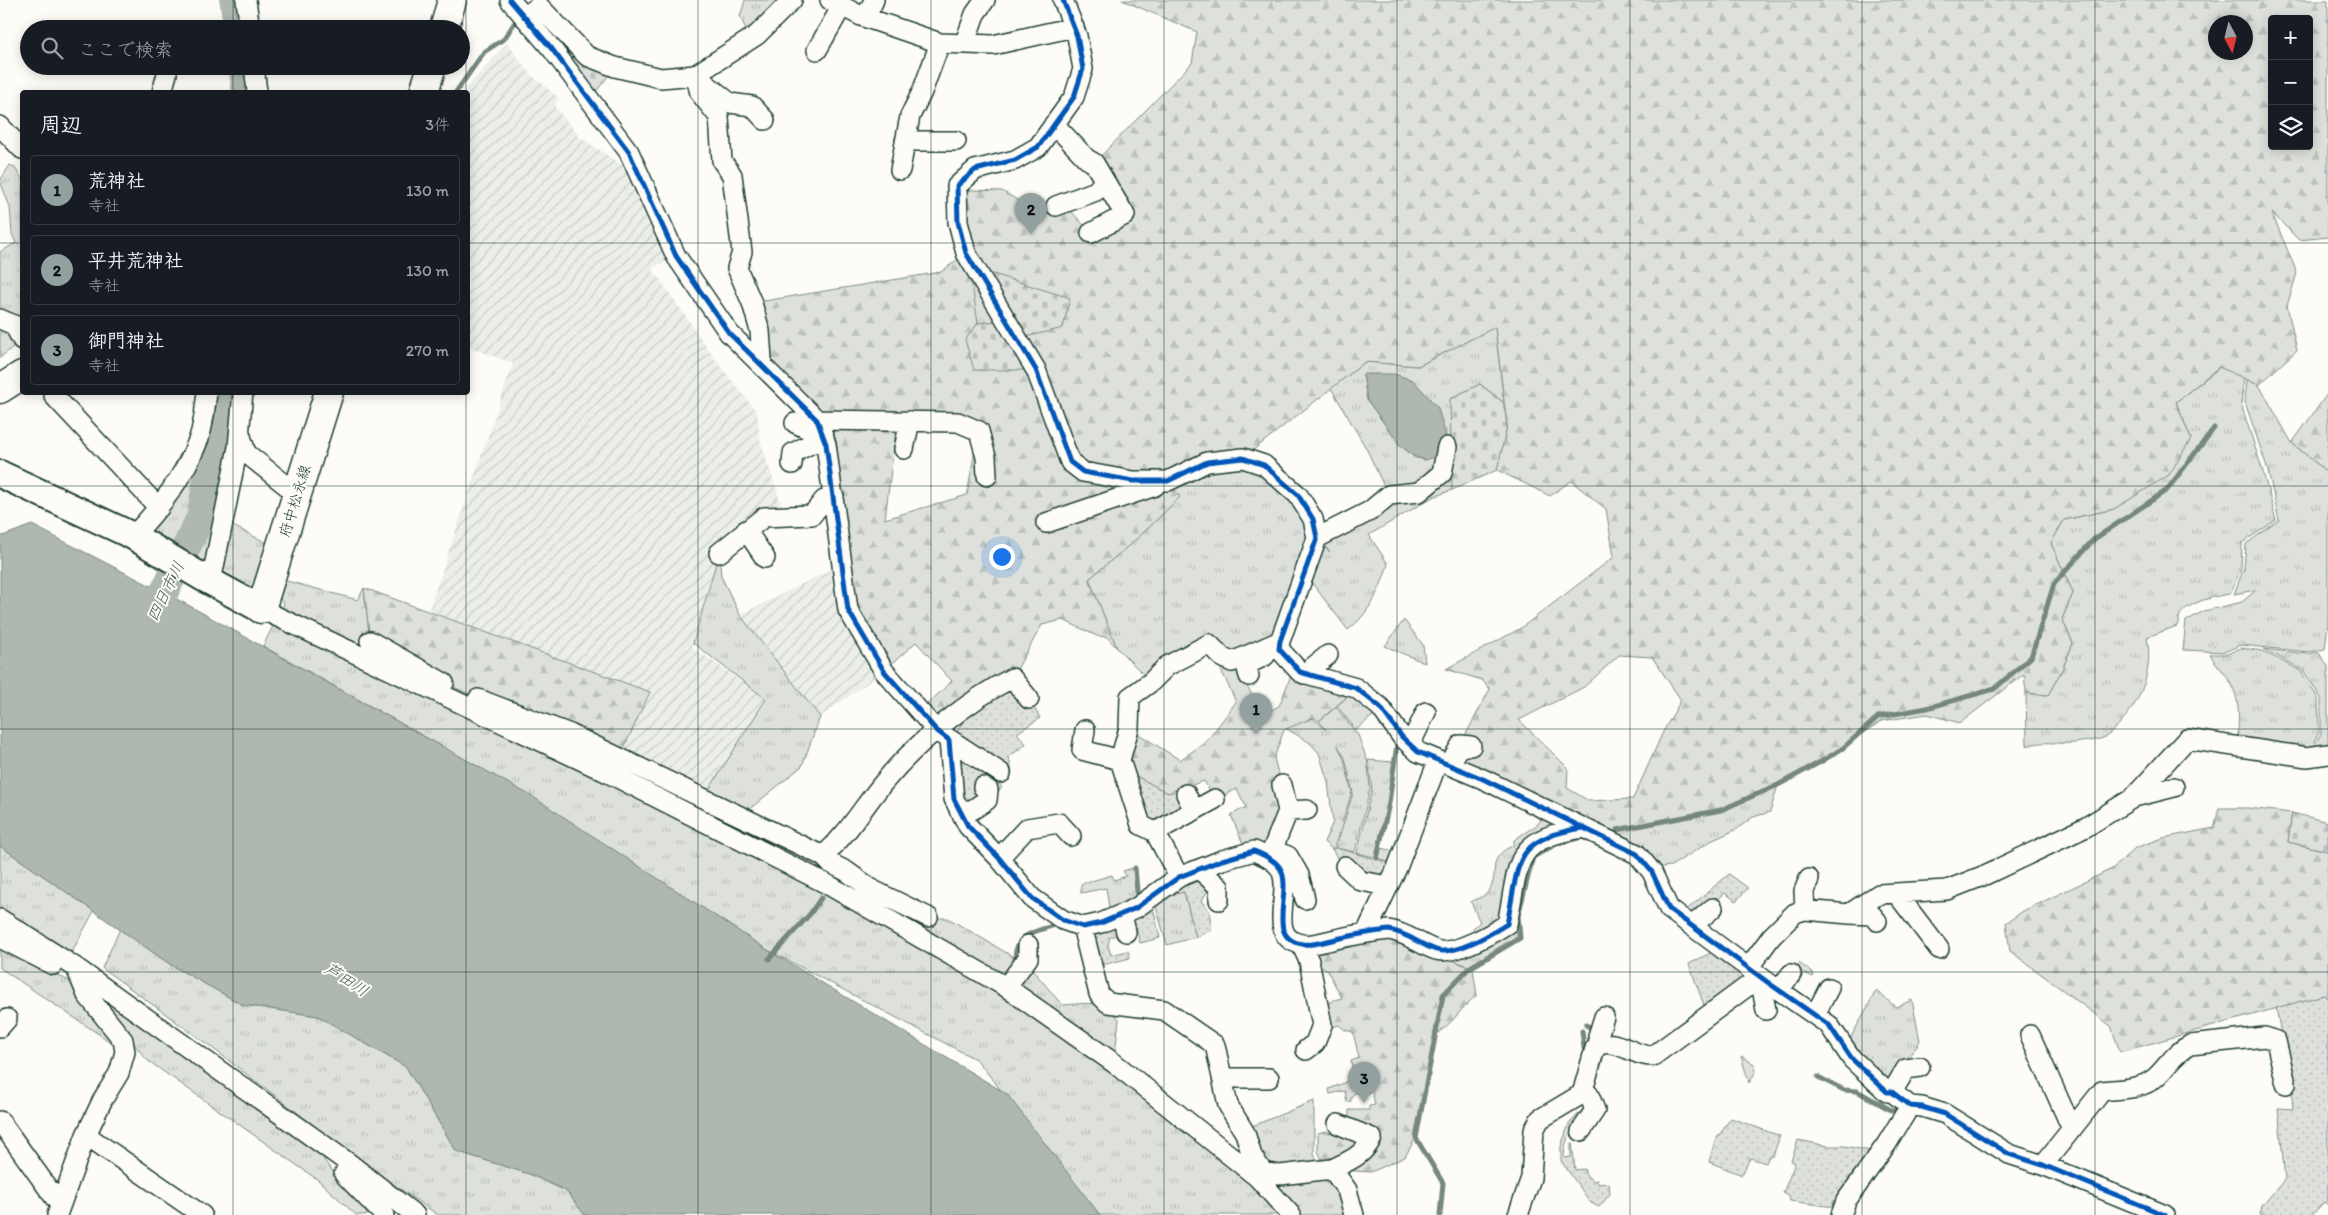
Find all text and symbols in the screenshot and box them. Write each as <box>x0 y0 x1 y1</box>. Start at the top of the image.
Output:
north arrow <box>2208 15 2253 60</box>
map controls <box>2268 15 2313 150</box>
button: + <box>2268 15 2313 60</box>
search box <box>20 20 470 75</box>
icon: search <box>38 34 66 62</box>
text: ここで検索 <box>78 38 173 61</box>
button: − <box>2268 60 2313 105</box>
button: layers <box>2268 105 2313 150</box>
text: 周辺 <box>40 112 82 137</box>
text: 3件 <box>425 115 450 134</box>
text: 荒神社 <box>88 169 145 192</box>
text: 1 <box>53 181 61 200</box>
text: 130 m <box>406 181 449 200</box>
pin: 2 <box>1015 193 1047 234</box>
text: 寺社 <box>88 196 120 215</box>
text: 平井荒神社 <box>88 249 183 272</box>
text: 2 <box>53 261 61 280</box>
text: 130 m <box>406 261 449 280</box>
text: 寺社 <box>88 276 120 295</box>
text: 御門神社 <box>88 329 164 352</box>
text: 3 <box>53 341 61 360</box>
text: 270 m <box>406 341 449 360</box>
text: 寺社 <box>88 356 120 375</box>
street label: 府中松永線 <box>275 462 315 540</box>
your location <box>989 544 1015 570</box>
water label: 四日市川 <box>143 558 188 624</box>
pin: 1 <box>1240 693 1272 734</box>
water label: 芦田川 <box>321 958 372 1000</box>
pin: 3 <box>1348 1062 1380 1103</box>

